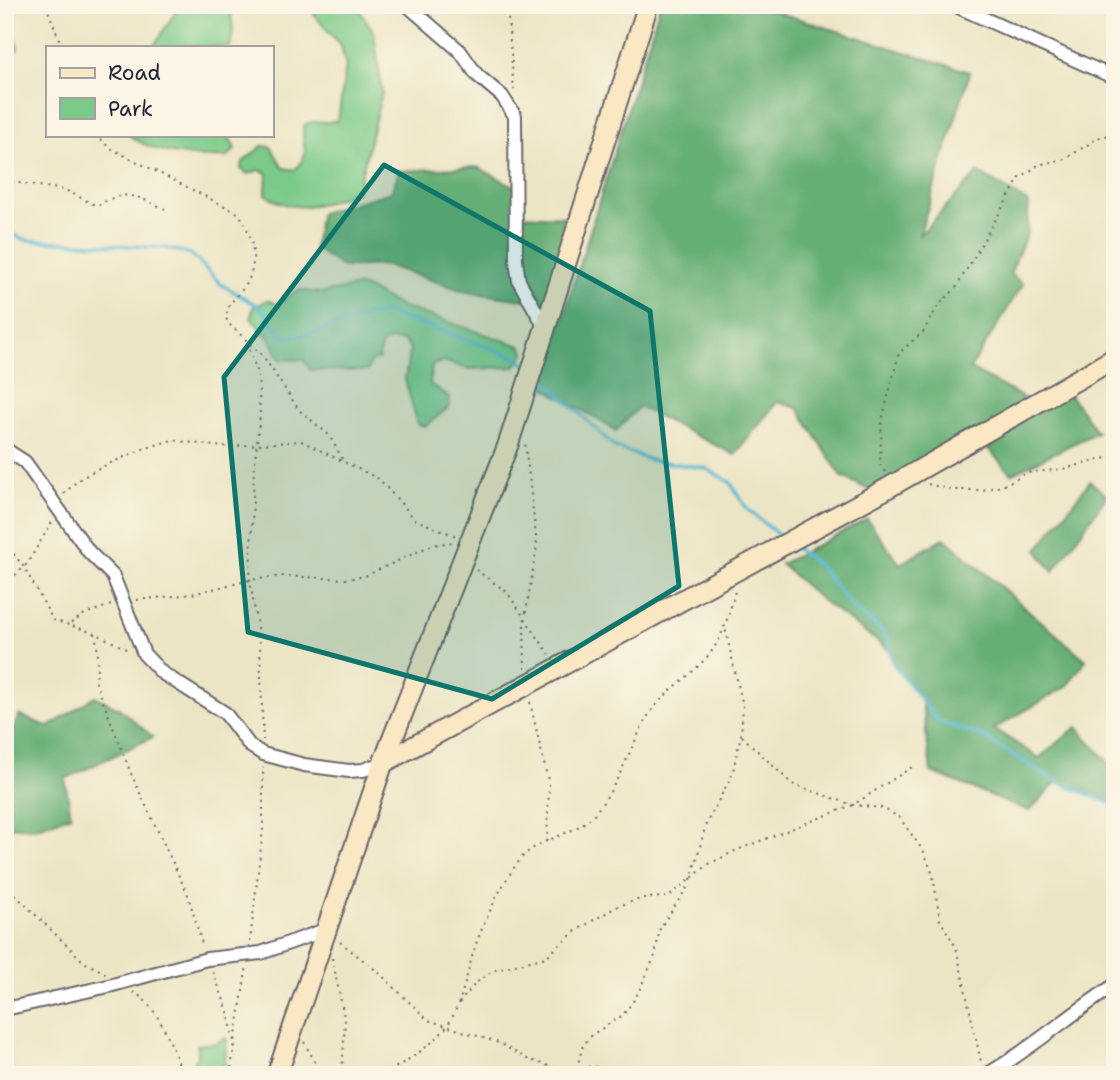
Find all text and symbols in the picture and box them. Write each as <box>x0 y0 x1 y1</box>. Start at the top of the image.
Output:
legend <box>46 46 273 136</box>
text: Road <box>108 59 161 87</box>
text: Park <box>108 95 153 123</box>

